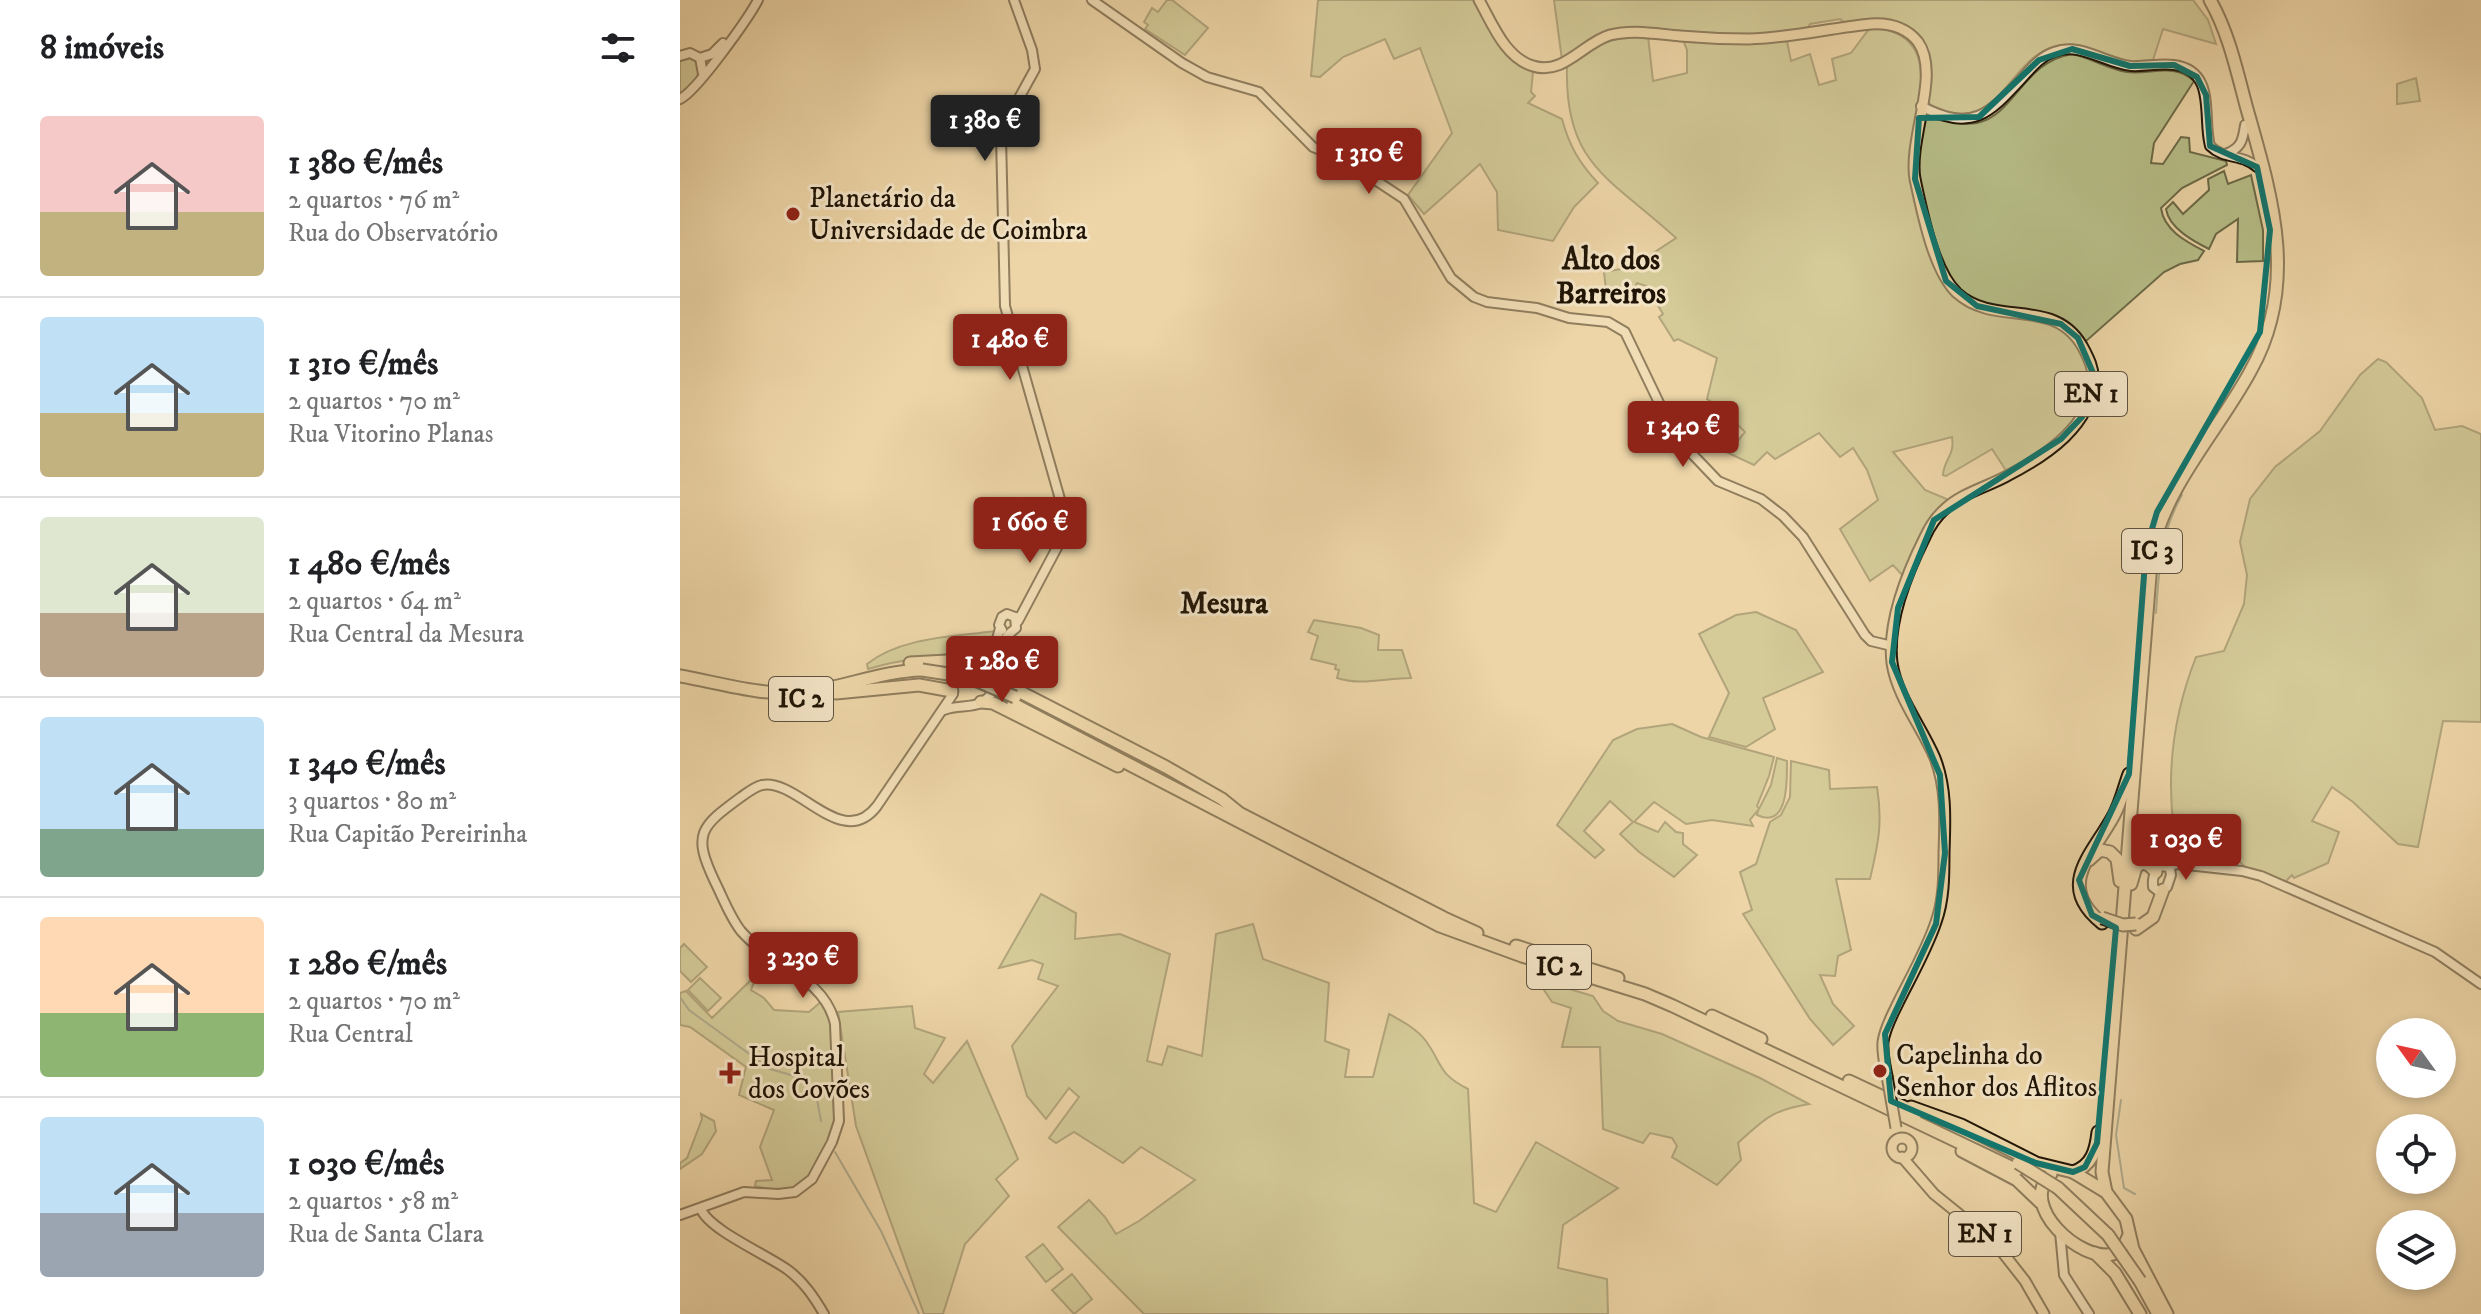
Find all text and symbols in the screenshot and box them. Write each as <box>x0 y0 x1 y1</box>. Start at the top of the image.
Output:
icon: filters <box>596 26 640 70</box>
text: 8 imóveis <box>40 27 164 69</box>
pin: 1 380 € <box>911 95 1059 163</box>
text: 1 380 € <box>949 104 1021 137</box>
pin: 1 310 € <box>1295 128 1443 196</box>
text: 1 310 € <box>1334 137 1404 170</box>
text: 1 380 €/mês <box>288 142 443 184</box>
icon: home <box>104 148 200 244</box>
place label: Planetário da Universidade de Coimbra <box>809 181 1088 248</box>
text: 2 quartos · 76 m² <box>288 184 459 217</box>
marker: Planetário da Universidade de Coimbra <box>784 205 802 223</box>
text: Rua do Observatório <box>288 217 498 250</box>
district label: Alto dos Barreiros <box>1556 242 1666 313</box>
pin: 1 480 € <box>936 314 1084 382</box>
text: 1 480 € <box>971 323 1049 356</box>
text: 1 310 €/mês <box>288 343 438 385</box>
icon: home <box>104 349 200 445</box>
road number: EN 1 <box>2055 372 2127 416</box>
text: 2 quartos · 70 m² <box>288 385 460 418</box>
pin: 1 340 € <box>1609 401 1757 469</box>
text: 1 340 € <box>1646 410 1720 443</box>
text: Rua Vitorino Planas <box>288 418 493 451</box>
pin: 1 660 € <box>956 497 1104 565</box>
text: 1 660 € <box>992 506 1068 539</box>
road number: IC 3 <box>2122 529 2182 573</box>
text: 1 480 €/mês <box>288 543 450 585</box>
icon: home <box>104 549 200 645</box>
text: 2 quartos · 64 m² <box>288 585 461 618</box>
district label: Mesura <box>1180 586 1269 623</box>
text: Rua Central da Mesura <box>288 618 524 651</box>
pin: 1 280 € <box>928 636 1076 704</box>
text: 1 280 € <box>964 645 1040 678</box>
road number: IC 2 <box>769 677 833 721</box>
text: 1 340 €/mês <box>288 743 446 785</box>
icon: home <box>104 749 200 845</box>
text: 3 quartos · 80 m² <box>288 785 456 818</box>
pin: 1 030 € <box>2112 814 2260 882</box>
text: Rua Capitão Pereirinha <box>288 818 527 851</box>
text: 1 030 € <box>2149 823 2223 856</box>
pin: 3 230 € <box>729 932 877 1000</box>
text: 3 230 € <box>767 941 839 974</box>
text: 1 280 €/mês <box>288 943 447 985</box>
road number: IC 2 <box>1527 945 1591 989</box>
icon: home <box>104 949 200 1045</box>
text: 2 quartos · 70 m² <box>288 985 460 1018</box>
text: Rua Central <box>288 1018 413 1051</box>
north arrow <box>2376 1018 2456 1098</box>
map controls <box>2376 1018 2456 1290</box>
place label: Capelinha do Senhor dos Aflitos <box>1896 1038 2097 1105</box>
place label: Hospital dos Covões <box>748 1040 870 1107</box>
marker: Hospital dos Covões <box>719 1062 741 1084</box>
marker: Capelinha do Senhor dos Aflitos <box>1871 1062 1889 1080</box>
button: locate <box>2376 1114 2456 1194</box>
text: 1 030 €/mês <box>288 1143 444 1185</box>
icon: home <box>104 1149 200 1245</box>
text: 2 quartos · 58 m² <box>288 1185 458 1218</box>
button: layers <box>2376 1210 2456 1290</box>
road number: EN 1 <box>1949 1212 2021 1256</box>
text: Rua de Santa Clara <box>288 1218 484 1251</box>

